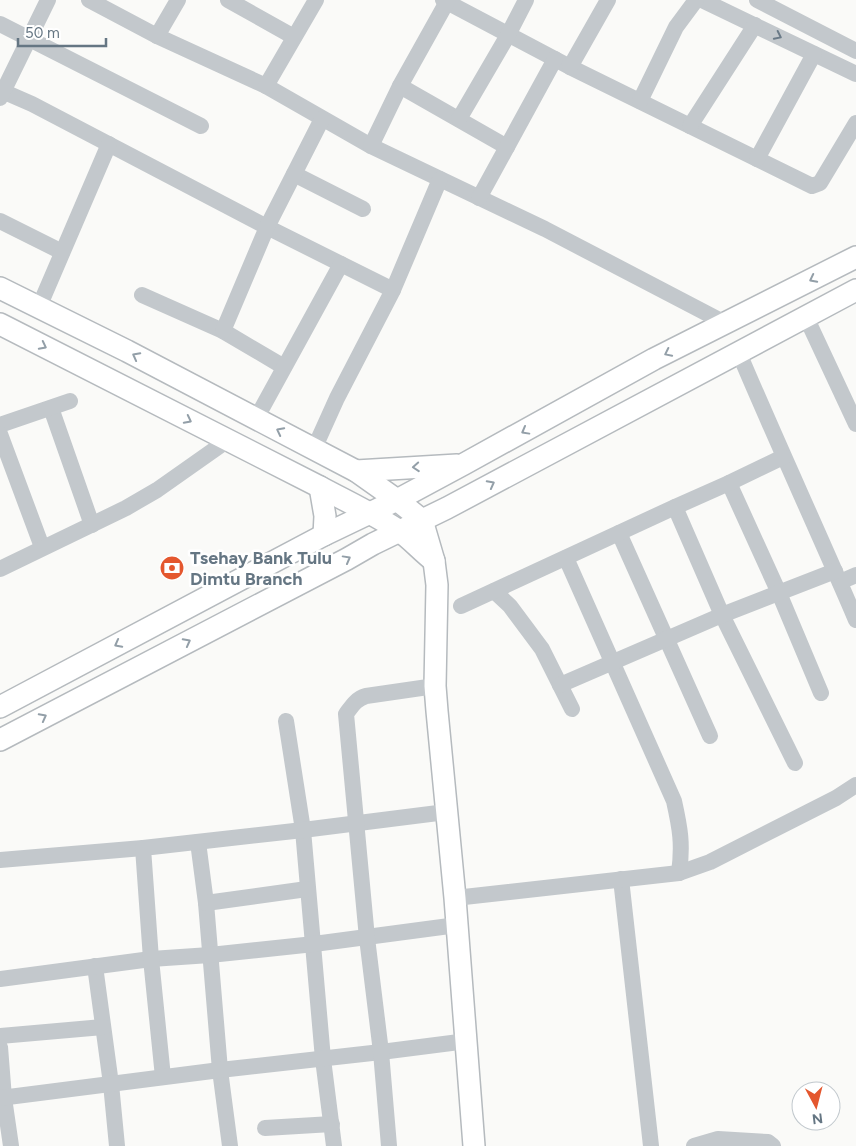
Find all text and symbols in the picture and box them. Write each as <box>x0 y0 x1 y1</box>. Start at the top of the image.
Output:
scale bar <box>18 15 105 47</box>
text: 50 m <box>25 24 60 42</box>
one-way arrow <box>772 30 781 40</box>
one-way arrow <box>809 273 818 283</box>
one-way arrow <box>38 340 47 350</box>
one-way arrow <box>664 347 673 357</box>
one-way arrow <box>132 352 141 362</box>
one-way arrow <box>183 414 192 424</box>
one-way arrow <box>521 424 530 434</box>
one-way arrow <box>276 427 285 437</box>
one-way arrow <box>411 462 419 473</box>
one-way arrow <box>486 480 495 490</box>
place label: Tsehay Bank Tulu Dimtu Branch <box>190 547 332 590</box>
bank icon: Tsehay Bank Tulu Dimtu Branch <box>159 555 185 581</box>
one-way arrow <box>342 555 351 565</box>
one-way arrow <box>114 638 123 648</box>
one-way arrow <box>182 638 191 648</box>
one-way arrow <box>38 713 47 723</box>
north arrow <box>791 1081 841 1131</box>
text: N <box>811 1109 824 1128</box>

